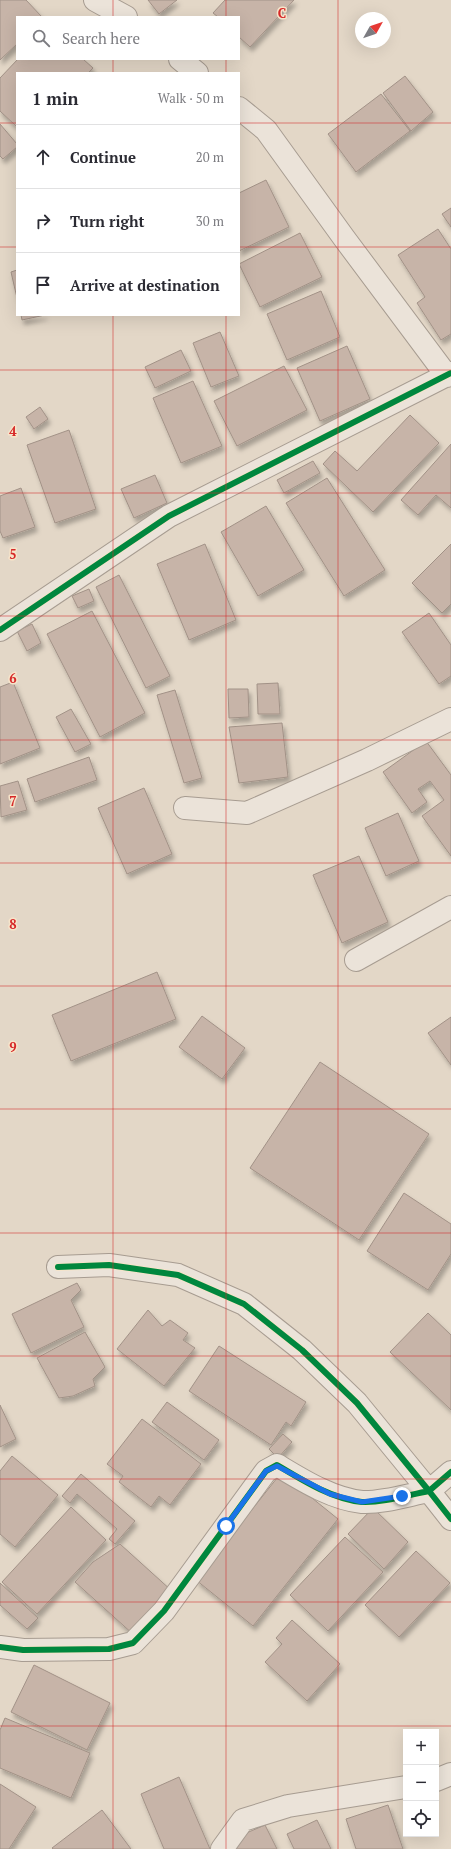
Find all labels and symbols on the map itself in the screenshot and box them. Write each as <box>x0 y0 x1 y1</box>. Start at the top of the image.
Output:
text: C <box>278 4 286 22</box>
north arrow <box>355 12 391 48</box>
text: 4 <box>9 422 17 440</box>
text: 5 <box>9 545 17 563</box>
text: 6 <box>9 669 17 687</box>
text: 7 <box>9 792 17 810</box>
text: 8 <box>9 915 17 933</box>
text: 9 <box>9 1038 17 1056</box>
route end <box>393 1487 411 1505</box>
route start <box>217 1517 235 1535</box>

